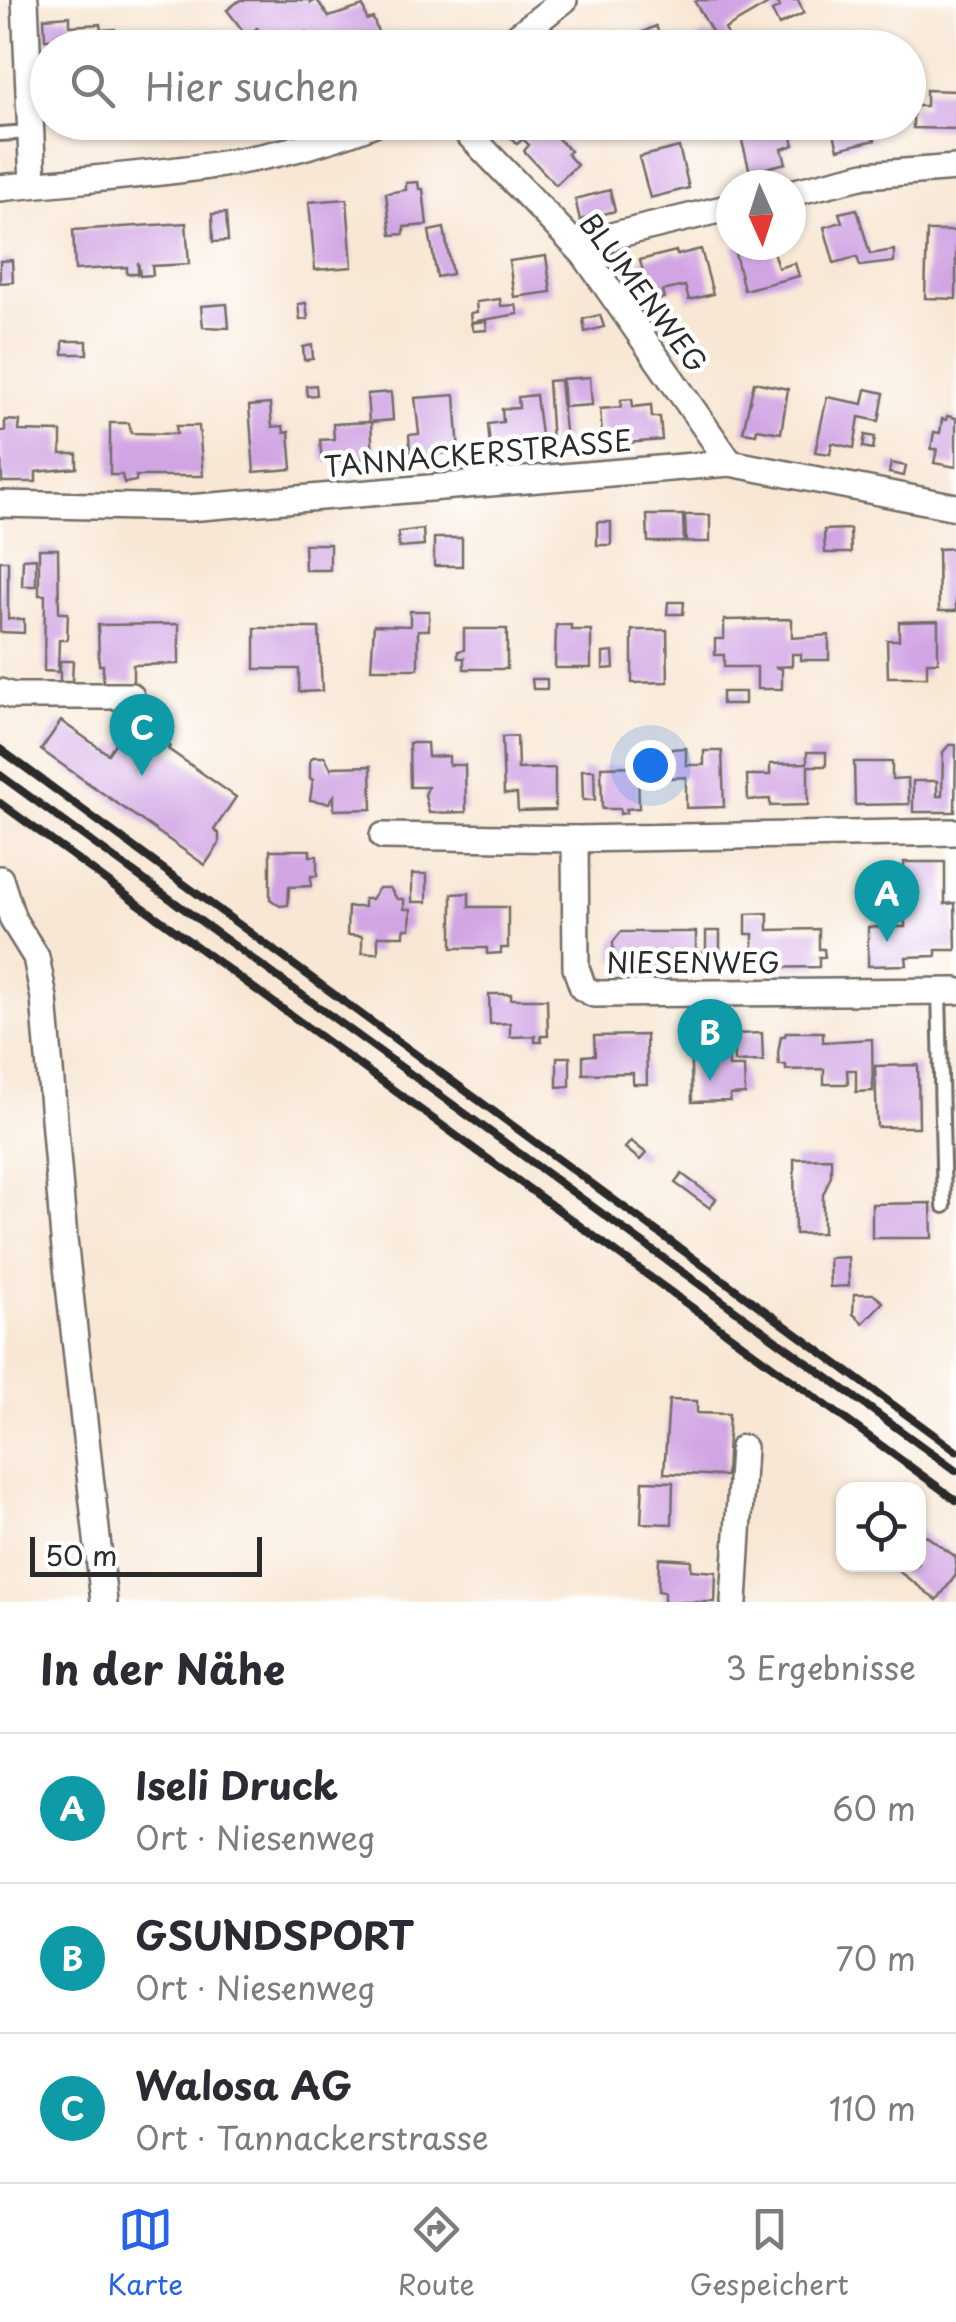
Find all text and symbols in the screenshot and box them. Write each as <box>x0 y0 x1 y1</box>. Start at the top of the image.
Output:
search box <box>30 30 926 140</box>
text: Hier suchen <box>145 57 359 114</box>
icon: search <box>65 58 120 113</box>
north arrow <box>716 170 806 260</box>
street label: BLUMENWEG <box>570 203 718 381</box>
street label: TANNACKERSTRASSE <box>322 418 634 487</box>
pin: C <box>110 694 174 776</box>
your location <box>625 740 676 791</box>
pin: A <box>854 860 920 942</box>
street label: NIESENWEG <box>606 940 780 983</box>
pin: B <box>678 998 742 1081</box>
map controls <box>836 1482 926 1572</box>
button: locate <box>836 1482 926 1572</box>
scale bar <box>30 1532 262 1576</box>
text: 50 m <box>45 1533 118 1576</box>
text: In der Nähe <box>40 1636 285 1699</box>
text: 3 Ergebnisse <box>725 1643 916 1691</box>
text: Iseli Druck <box>135 1756 338 1813</box>
text: A <box>60 1784 85 1832</box>
text: 60 m <box>832 1784 916 1832</box>
text: Ort · Niesenweg <box>135 1813 376 1861</box>
text: GSUNDSPORT <box>135 1906 414 1963</box>
text: B <box>62 1934 83 1982</box>
text: 70 m <box>836 1934 916 1982</box>
text: Ort · Niesenweg <box>135 1963 376 2011</box>
text: Walosa AG <box>135 2056 352 2113</box>
text: C <box>60 2084 85 2132</box>
text: 110 m <box>829 2084 916 2132</box>
text: Ort · Tannackerstrasse <box>135 2113 489 2161</box>
tab: Karte <box>107 2202 183 2305</box>
tab: Route <box>398 2202 475 2305</box>
tab: Gespeichert <box>689 2202 849 2305</box>

